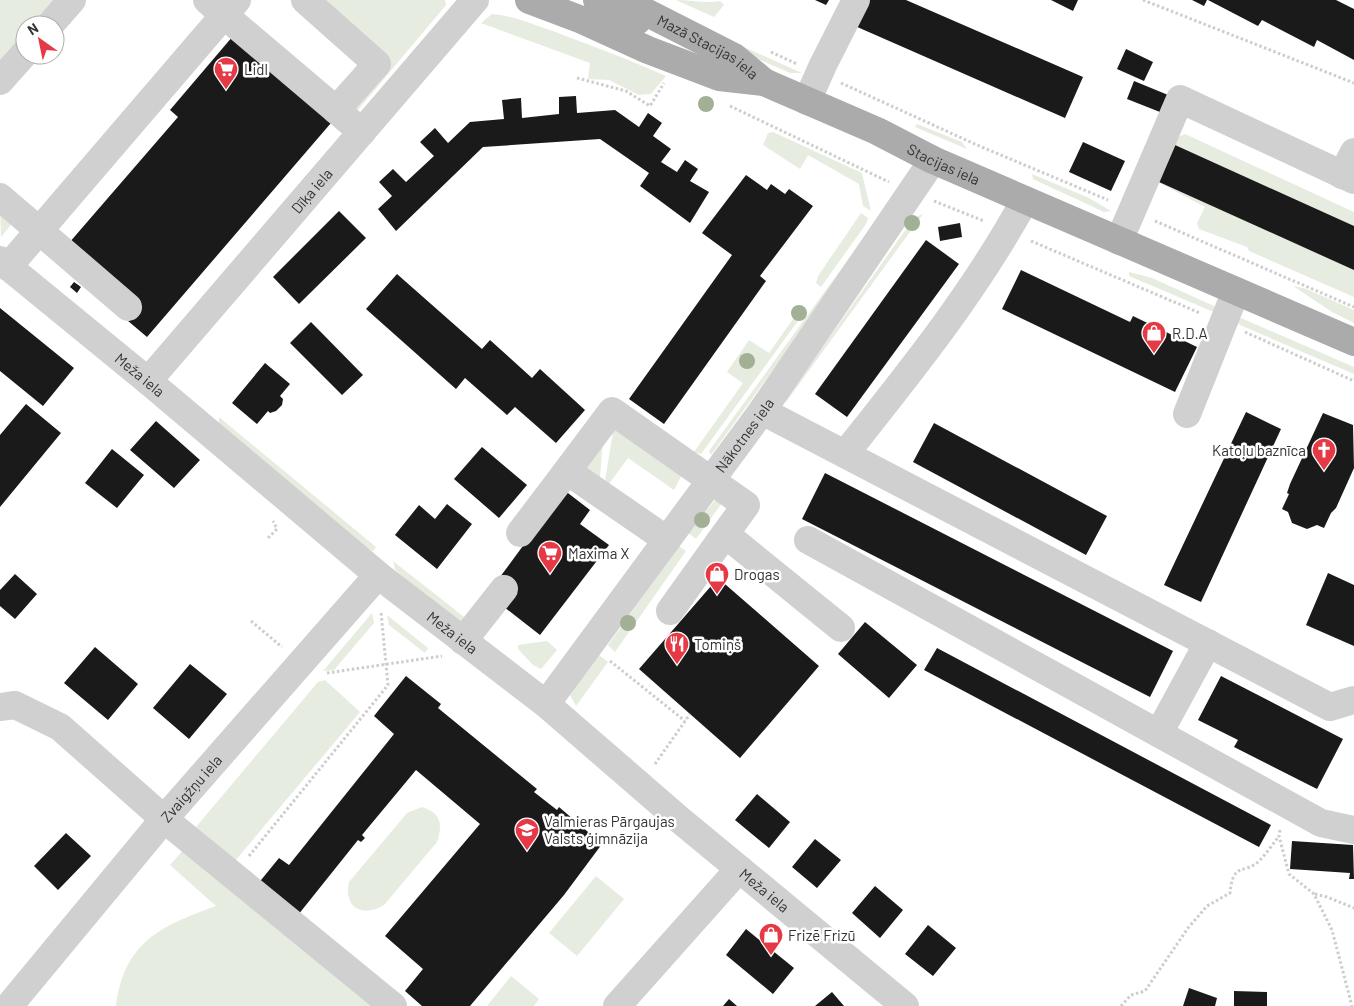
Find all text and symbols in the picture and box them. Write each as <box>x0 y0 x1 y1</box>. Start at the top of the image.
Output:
street label: Mazā Stacijas iela <box>655 11 762 83</box>
north arrow <box>15 15 65 65</box>
text: N <box>24 19 41 38</box>
supermarket icon: Lidl <box>213 56 239 90</box>
place label: Lidl <box>244 60 268 78</box>
street label: Stacijas iela <box>904 139 983 188</box>
street label: Dīķa iela <box>287 164 336 217</box>
shop icon: R.D.A <box>1141 320 1167 354</box>
place label: R.D.A <box>1172 324 1208 342</box>
street label: Meža iela <box>112 349 169 400</box>
street label: Nākotnes iela <box>711 395 777 476</box>
church icon: Katoļu baznīca <box>1311 437 1337 471</box>
place label: Katoļu baznīca <box>1212 441 1306 459</box>
supermarket icon: Maxima X <box>537 540 563 574</box>
place label: Maxima X <box>568 544 629 562</box>
shop icon: Drogas <box>704 561 730 595</box>
place label: Drogas <box>734 565 780 583</box>
street label: Meža iela <box>424 607 481 657</box>
restaurant icon: Tomiņš <box>664 631 690 665</box>
place label: Tomiņš <box>694 635 741 653</box>
street label: Zvaigžņu iela <box>157 751 225 825</box>
place label: Valmieras Pārgaujas Valsts ģimnāzija <box>544 812 675 847</box>
school or university icon: Valmieras Pārgaujas Valsts ģimnāzija <box>514 817 540 851</box>
street label: Meža iela <box>736 864 793 916</box>
shop icon: Frizē Frizū <box>758 922 784 956</box>
place label: Frizē Frizū <box>788 926 856 944</box>

